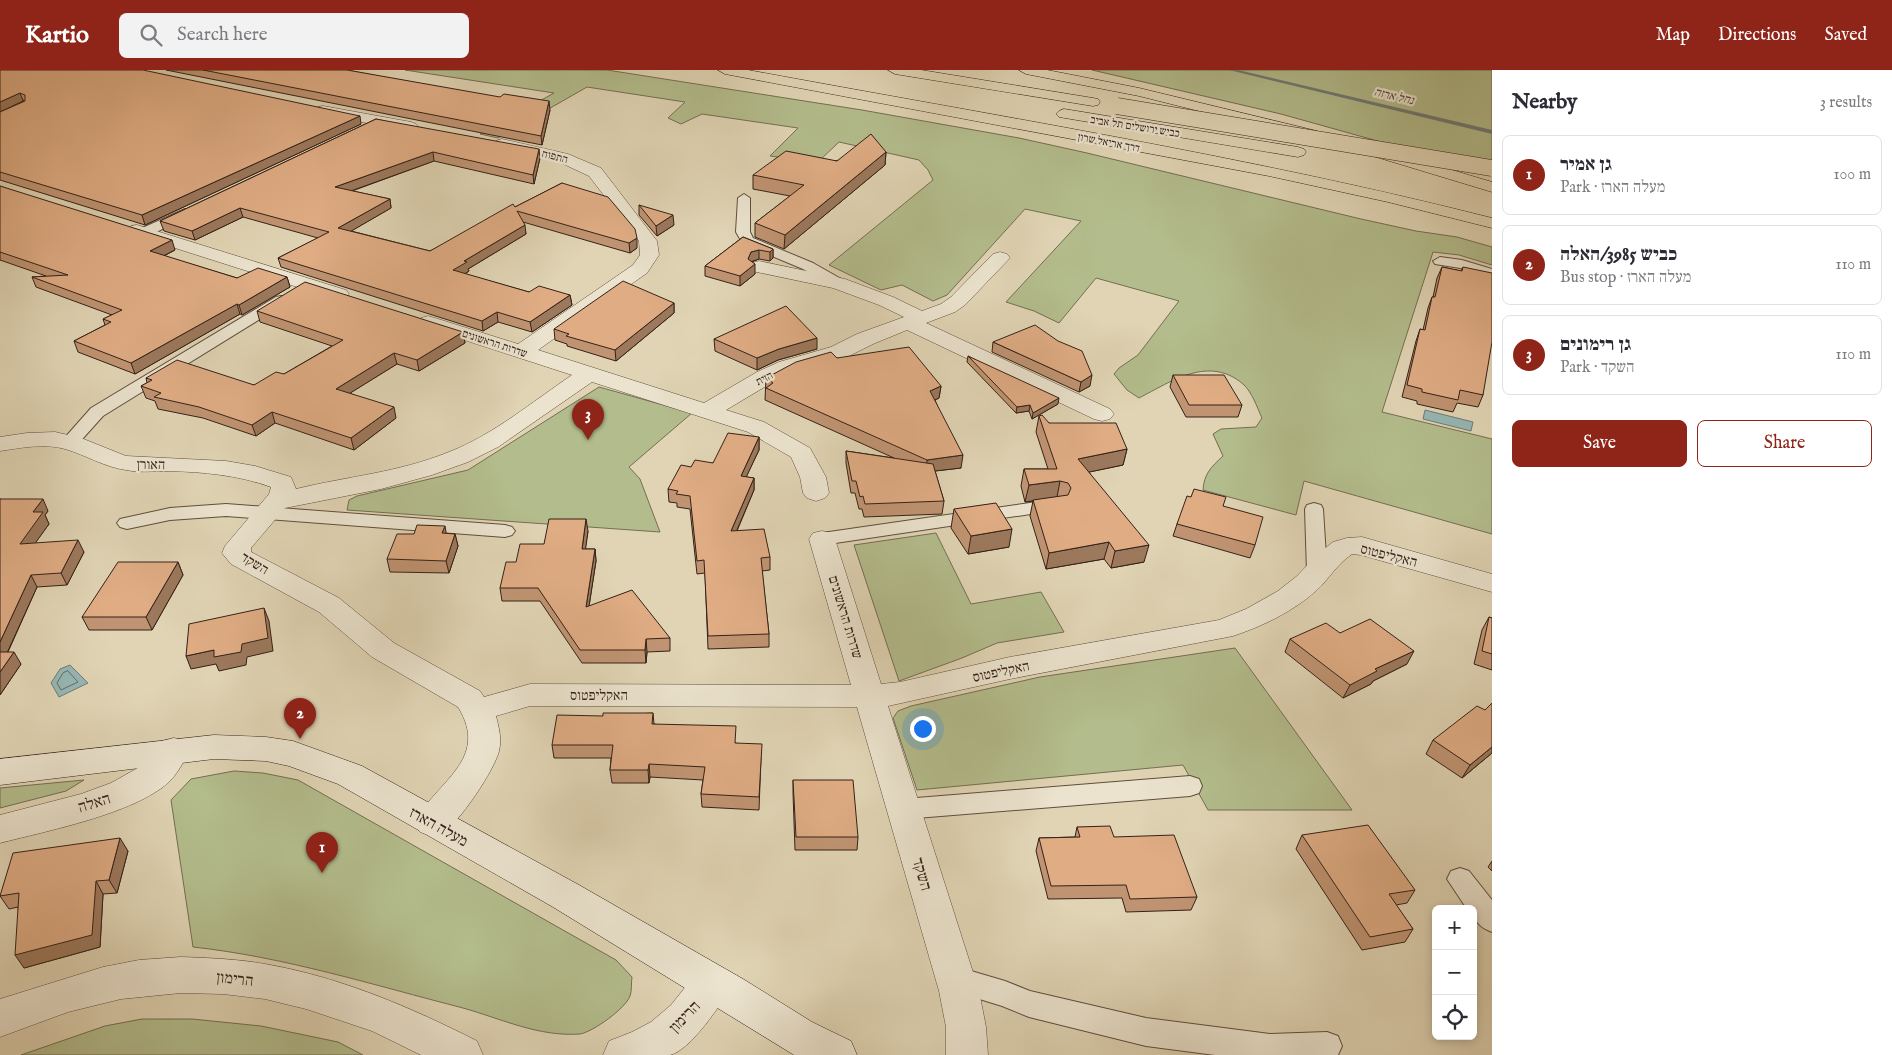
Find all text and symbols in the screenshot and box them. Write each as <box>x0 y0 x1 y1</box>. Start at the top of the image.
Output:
search box <box>119 13 469 58</box>
text: Kartio <box>25 20 89 51</box>
icon: search <box>137 21 165 49</box>
text: Search here <box>177 23 268 47</box>
text: Map <box>1656 24 1690 47</box>
text: Directions <box>1718 24 1796 47</box>
text: Saved <box>1824 24 1867 47</box>
water label: נחל ארזה <box>1373 85 1416 109</box>
text: Nearby <box>1512 89 1577 116</box>
text: 3 results <box>1820 93 1872 113</box>
street label: כביש ירושלים תל אביב <box>1089 113 1181 141</box>
street label: דרך אריאל שרון <box>1077 130 1141 156</box>
street label: התפוח <box>540 147 570 167</box>
text: גן אמיר <box>1560 153 1612 177</box>
text: 1 <box>1526 165 1532 185</box>
text: 100 m <box>1834 165 1871 185</box>
text: Park · מעלה הארז <box>1560 178 1665 198</box>
text: כביש 3985/האלה <box>1560 243 1677 267</box>
text: 2 <box>1525 255 1533 275</box>
text: 110 m <box>1835 255 1871 275</box>
text: Bus stop · מעלה הארז <box>1560 268 1691 288</box>
street label: שדרות הראשונים <box>460 327 529 361</box>
text: גן רימונים <box>1560 333 1631 357</box>
text: 3 <box>1526 345 1532 365</box>
text: 110 m <box>1835 345 1871 365</box>
text: Park · השקד <box>1560 358 1634 378</box>
street label: הזית <box>753 369 776 389</box>
pin: 3 <box>572 399 604 440</box>
button: Save <box>1512 420 1687 467</box>
button: Share <box>1697 420 1872 467</box>
street label: האורן <box>137 456 165 474</box>
street label: האקליפטוס <box>1358 540 1419 572</box>
street label: השקד <box>237 549 272 579</box>
street label: שדרות הראשונים <box>824 573 866 662</box>
street label: האקליפטוס <box>971 657 1031 687</box>
street label: האקליפטוס <box>570 687 628 705</box>
pin: 2 <box>284 698 316 739</box>
your location <box>910 716 936 742</box>
street label: האלה <box>76 789 113 818</box>
street label: מעלה הארז <box>405 803 471 852</box>
pin: 1 <box>306 832 338 873</box>
street label: השקד <box>907 856 935 893</box>
map controls <box>1432 905 1477 1040</box>
button: + <box>1432 905 1477 950</box>
button: − <box>1432 950 1477 995</box>
street label: הרימון <box>215 968 254 992</box>
button: locate <box>1432 995 1477 1040</box>
street label: הרימון <box>665 997 706 1038</box>

